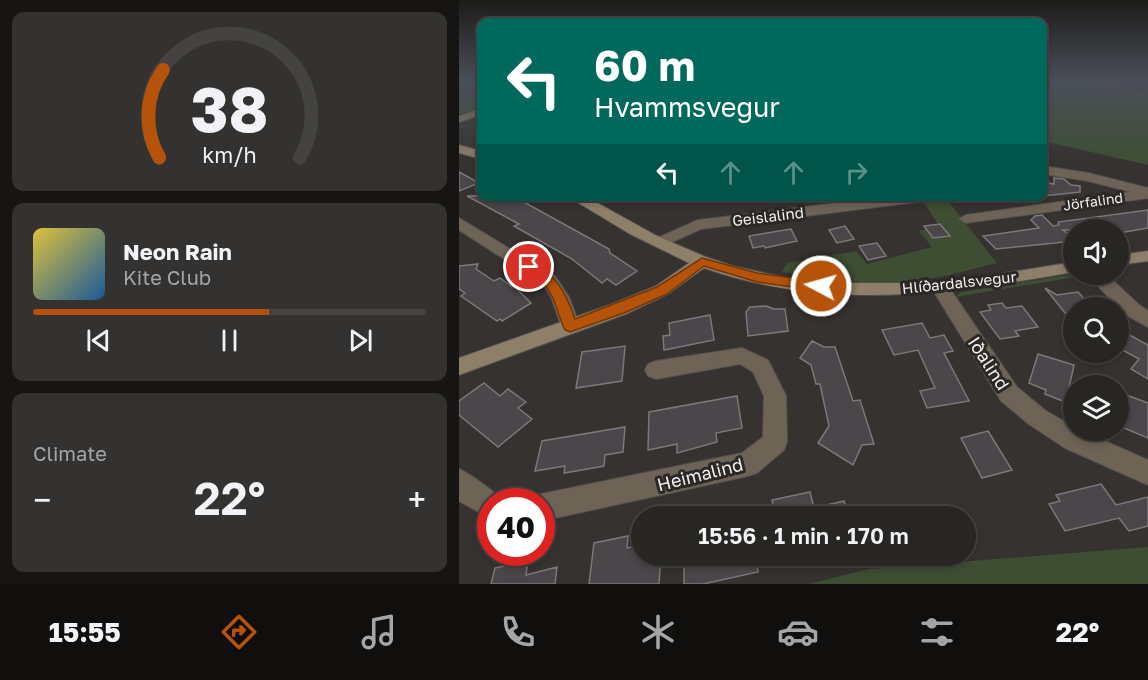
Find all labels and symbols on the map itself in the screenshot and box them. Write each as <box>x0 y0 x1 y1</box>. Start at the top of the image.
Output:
street label: Jörfalind <box>1062 188 1124 214</box>
street label: Geislalind <box>731 203 805 229</box>
pin <box>503 241 554 292</box>
position arrow <box>789 254 853 318</box>
street label: Hlíðardalsvegur <box>901 267 1017 297</box>
street label: Iðalind <box>964 332 1014 394</box>
street label: Heimalind <box>655 453 745 495</box>
speed limit sign: 40 <box>477 488 555 566</box>

